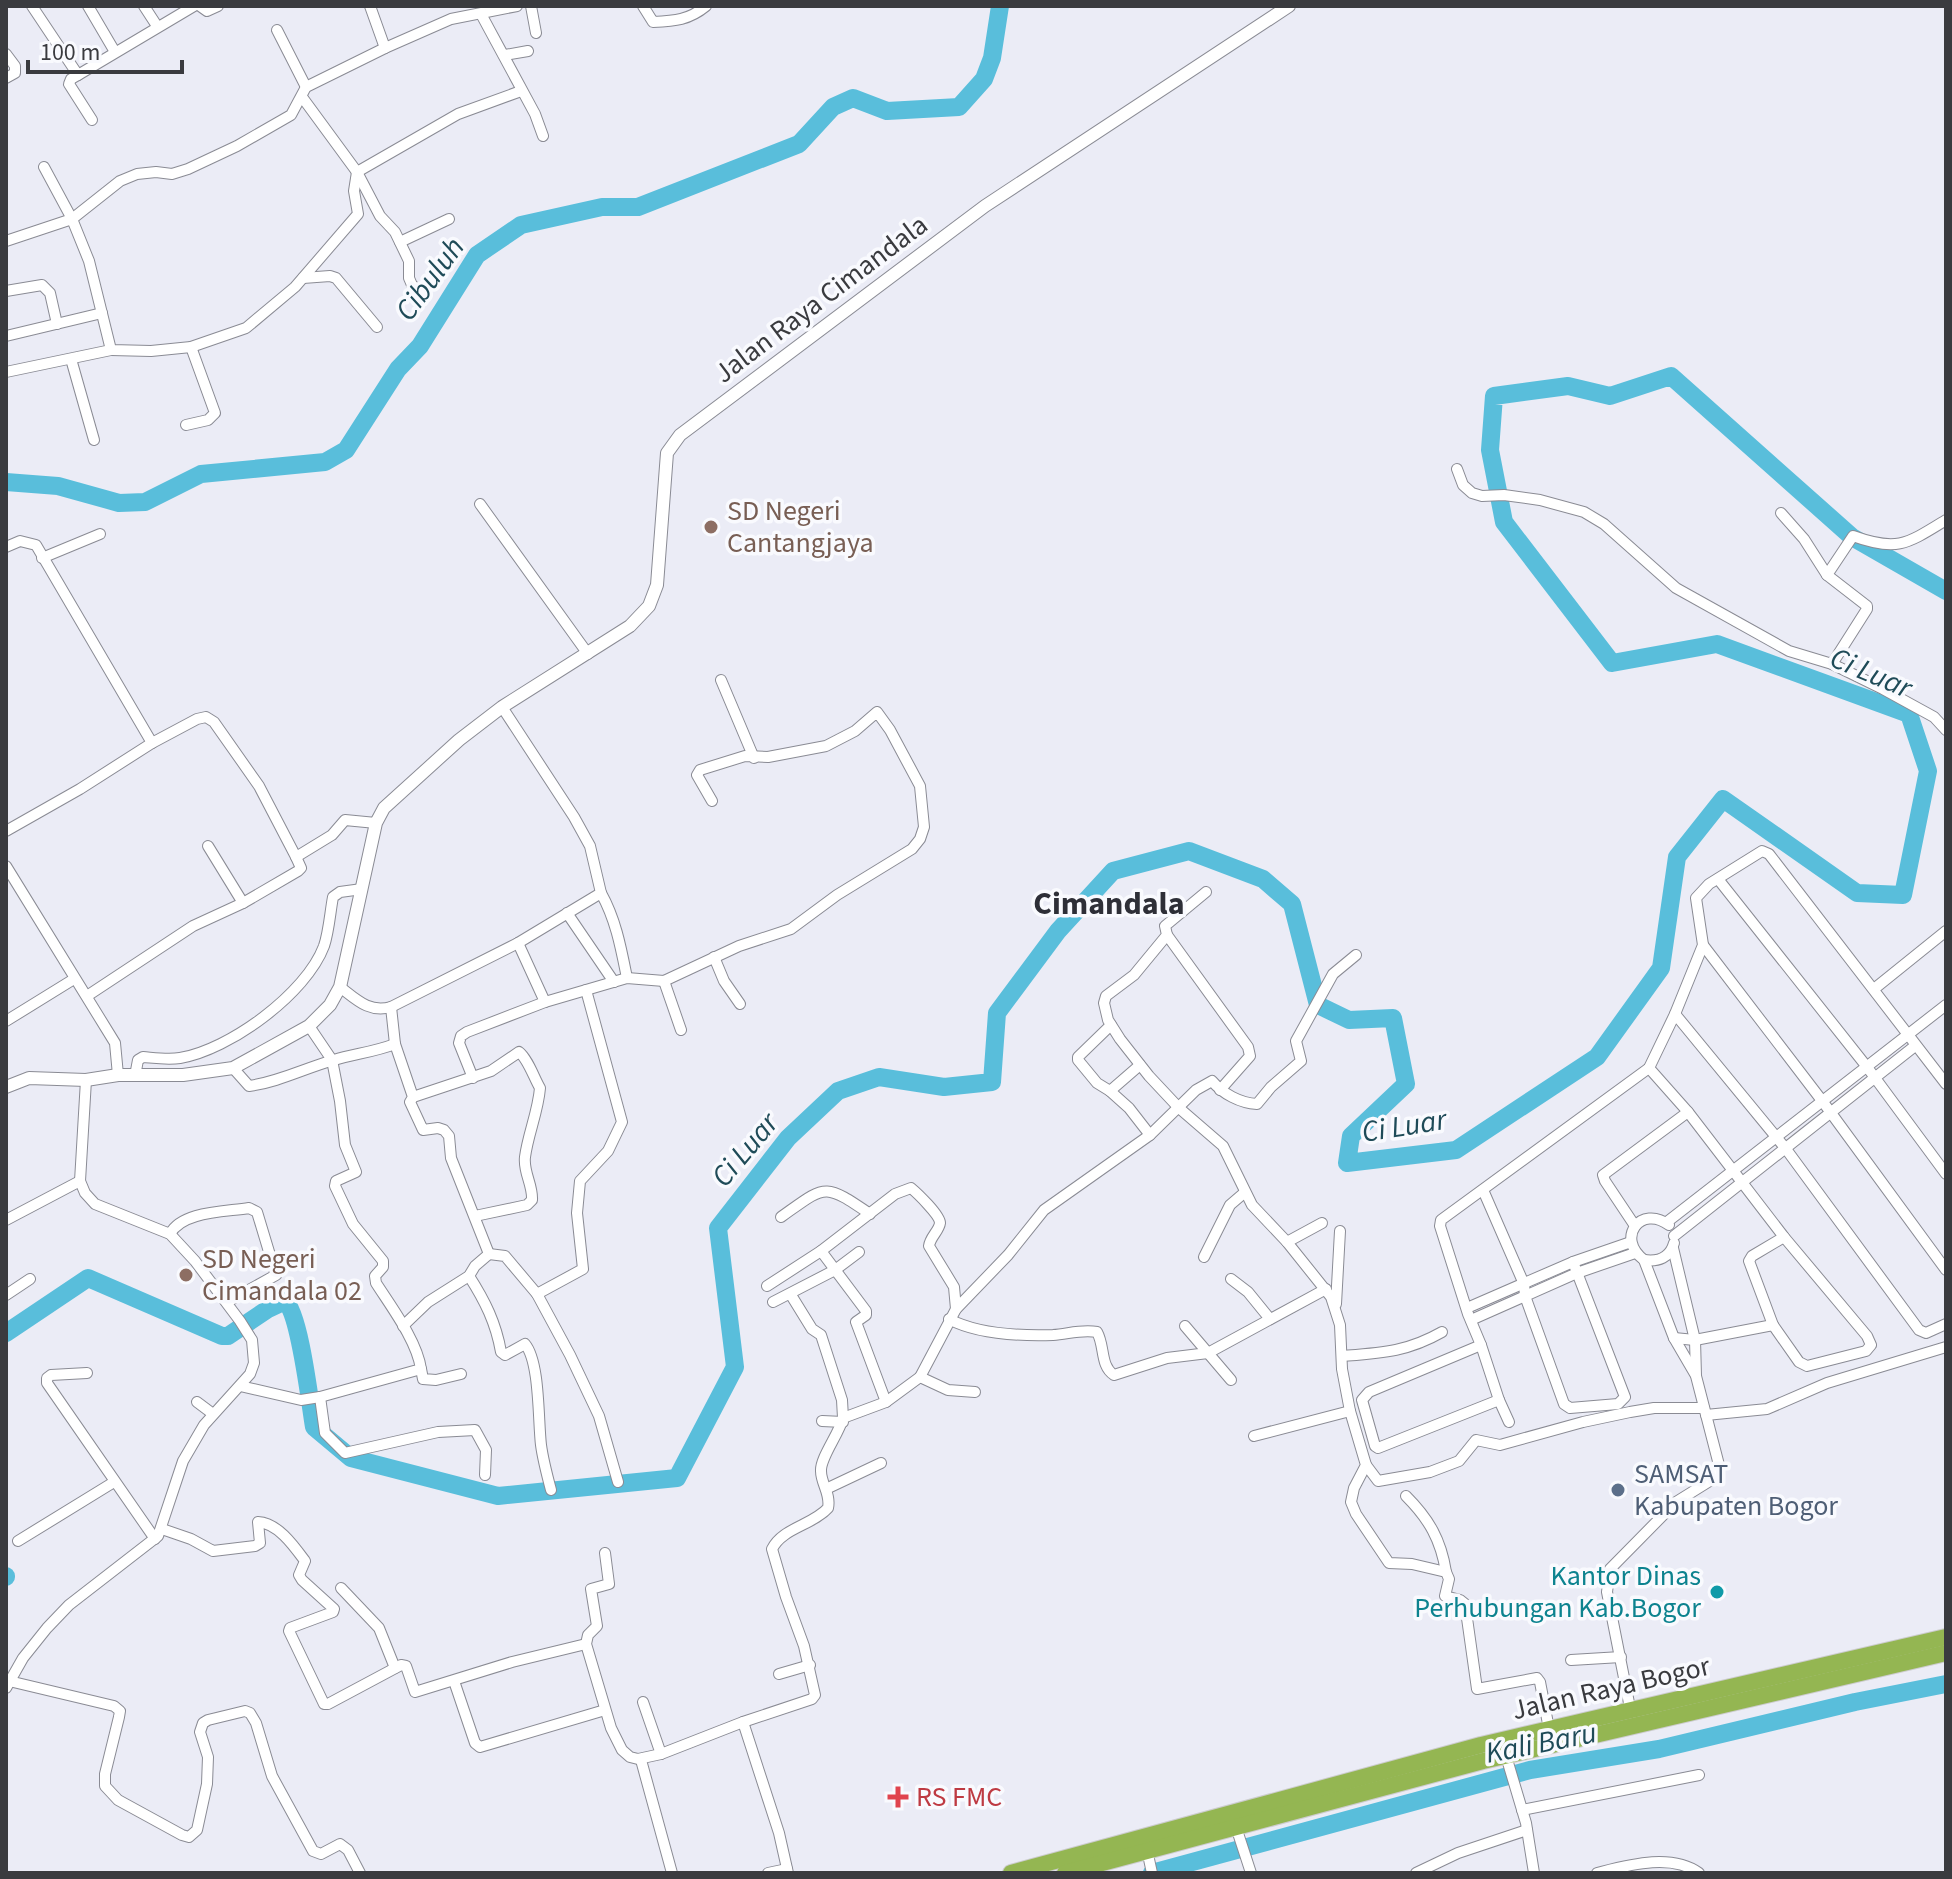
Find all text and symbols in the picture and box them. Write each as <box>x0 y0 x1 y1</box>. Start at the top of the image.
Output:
scale bar <box>28 24 182 74</box>
text: 100 m <box>40 35 100 70</box>
street label: Jalan Raya Cimandala <box>706 205 936 393</box>
water label: Cibuluh <box>385 228 475 330</box>
place label: SD Negeri Cantangjaya <box>727 491 874 563</box>
marker: SD Negeri Cantangjaya <box>702 518 720 536</box>
water label: Ci Luar <box>1823 637 1920 710</box>
district label: Cimandala <box>1033 881 1185 927</box>
water label: Ci Luar <box>1359 1098 1451 1154</box>
water label: Ci Luar <box>701 1102 790 1196</box>
place label: SD Negeri Cimandala 02 <box>202 1239 362 1311</box>
marker: SD Negeri Cimandala 02 <box>177 1266 195 1284</box>
place label: SAMSAT Kabupaten Bogor <box>1634 1454 1838 1526</box>
marker: SAMSAT Kabupaten Bogor <box>1609 1481 1627 1499</box>
place label: Kantor Dinas Perhubungan Kab.Bogor <box>1414 1556 1701 1628</box>
marker: Kantor Dinas Perhubungan Kab.Bogor <box>1708 1583 1726 1601</box>
street label: Jalan Raya Bogor <box>1508 1646 1714 1730</box>
water label: Kali Baru <box>1482 1711 1600 1775</box>
place label: RS FMC <box>916 1777 1002 1817</box>
marker: RS FMC <box>887 1786 909 1808</box>

